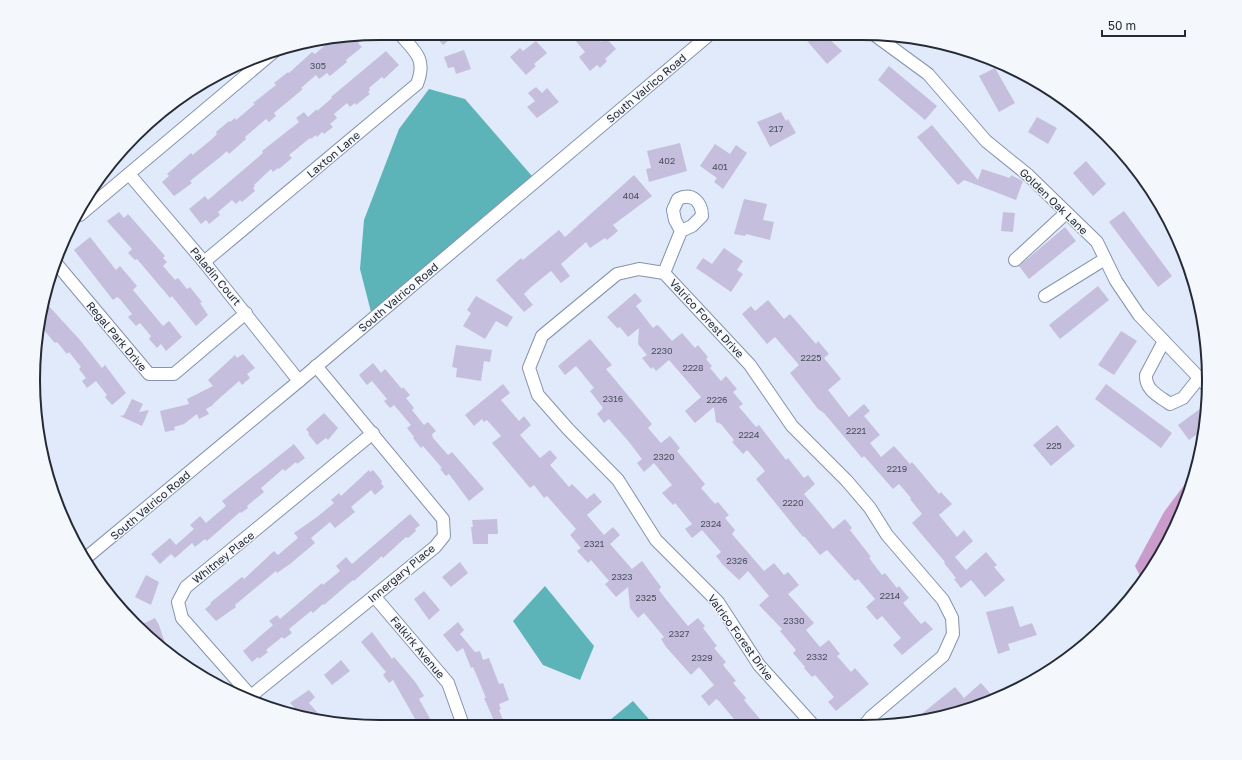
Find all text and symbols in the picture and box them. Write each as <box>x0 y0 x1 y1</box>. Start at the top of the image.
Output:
scale bar <box>1102 12 1185 38</box>
text: 50 m <box>1108 18 1136 33</box>
street label: South Valrico Road <box>603 51 689 125</box>
house number: 305 <box>310 60 326 71</box>
house number: 217 <box>769 123 783 134</box>
street label: Laxton Lane <box>304 128 362 180</box>
house number: 402 <box>659 155 675 166</box>
house number: 401 <box>712 161 728 172</box>
street label: Golden Oak Lane <box>1017 165 1091 237</box>
house number: 404 <box>623 190 640 201</box>
street label: Paladin Court <box>188 244 244 308</box>
street label: South Valrico Road <box>355 260 441 334</box>
street label: Valrico Forest Drive <box>667 276 747 360</box>
street label: Regal Park Drive <box>84 299 150 373</box>
house number: 2230 <box>651 345 673 356</box>
house number: 2225 <box>801 352 821 363</box>
house number: 2228 <box>682 362 704 373</box>
house number: 2316 <box>603 393 623 404</box>
house number: 2226 <box>706 394 728 405</box>
house number: 2221 <box>846 425 867 436</box>
house number: 2224 <box>738 429 760 440</box>
house number: 225 <box>1046 440 1062 451</box>
house number: 2320 <box>653 451 675 462</box>
house number: 2219 <box>887 463 907 474</box>
street label: South Valrico Road <box>107 468 193 542</box>
house number: 2220 <box>782 497 804 508</box>
house number: 2324 <box>700 518 722 529</box>
street label: Whitney Place <box>189 528 257 586</box>
house number: 2321 <box>584 538 605 549</box>
street label: Innergary Place <box>365 541 437 605</box>
house number: 2326 <box>726 555 748 566</box>
house number: 2323 <box>612 571 632 582</box>
house number: 2214 <box>880 590 901 601</box>
house number: 2325 <box>636 592 656 603</box>
street label: Valrico Forest Drive <box>706 592 776 682</box>
street label: Falkirk Avenue <box>388 613 448 681</box>
house number: 2330 <box>783 615 805 626</box>
house number: 2327 <box>669 628 689 639</box>
house number: 2332 <box>807 651 827 662</box>
house number: 2329 <box>691 652 713 663</box>

